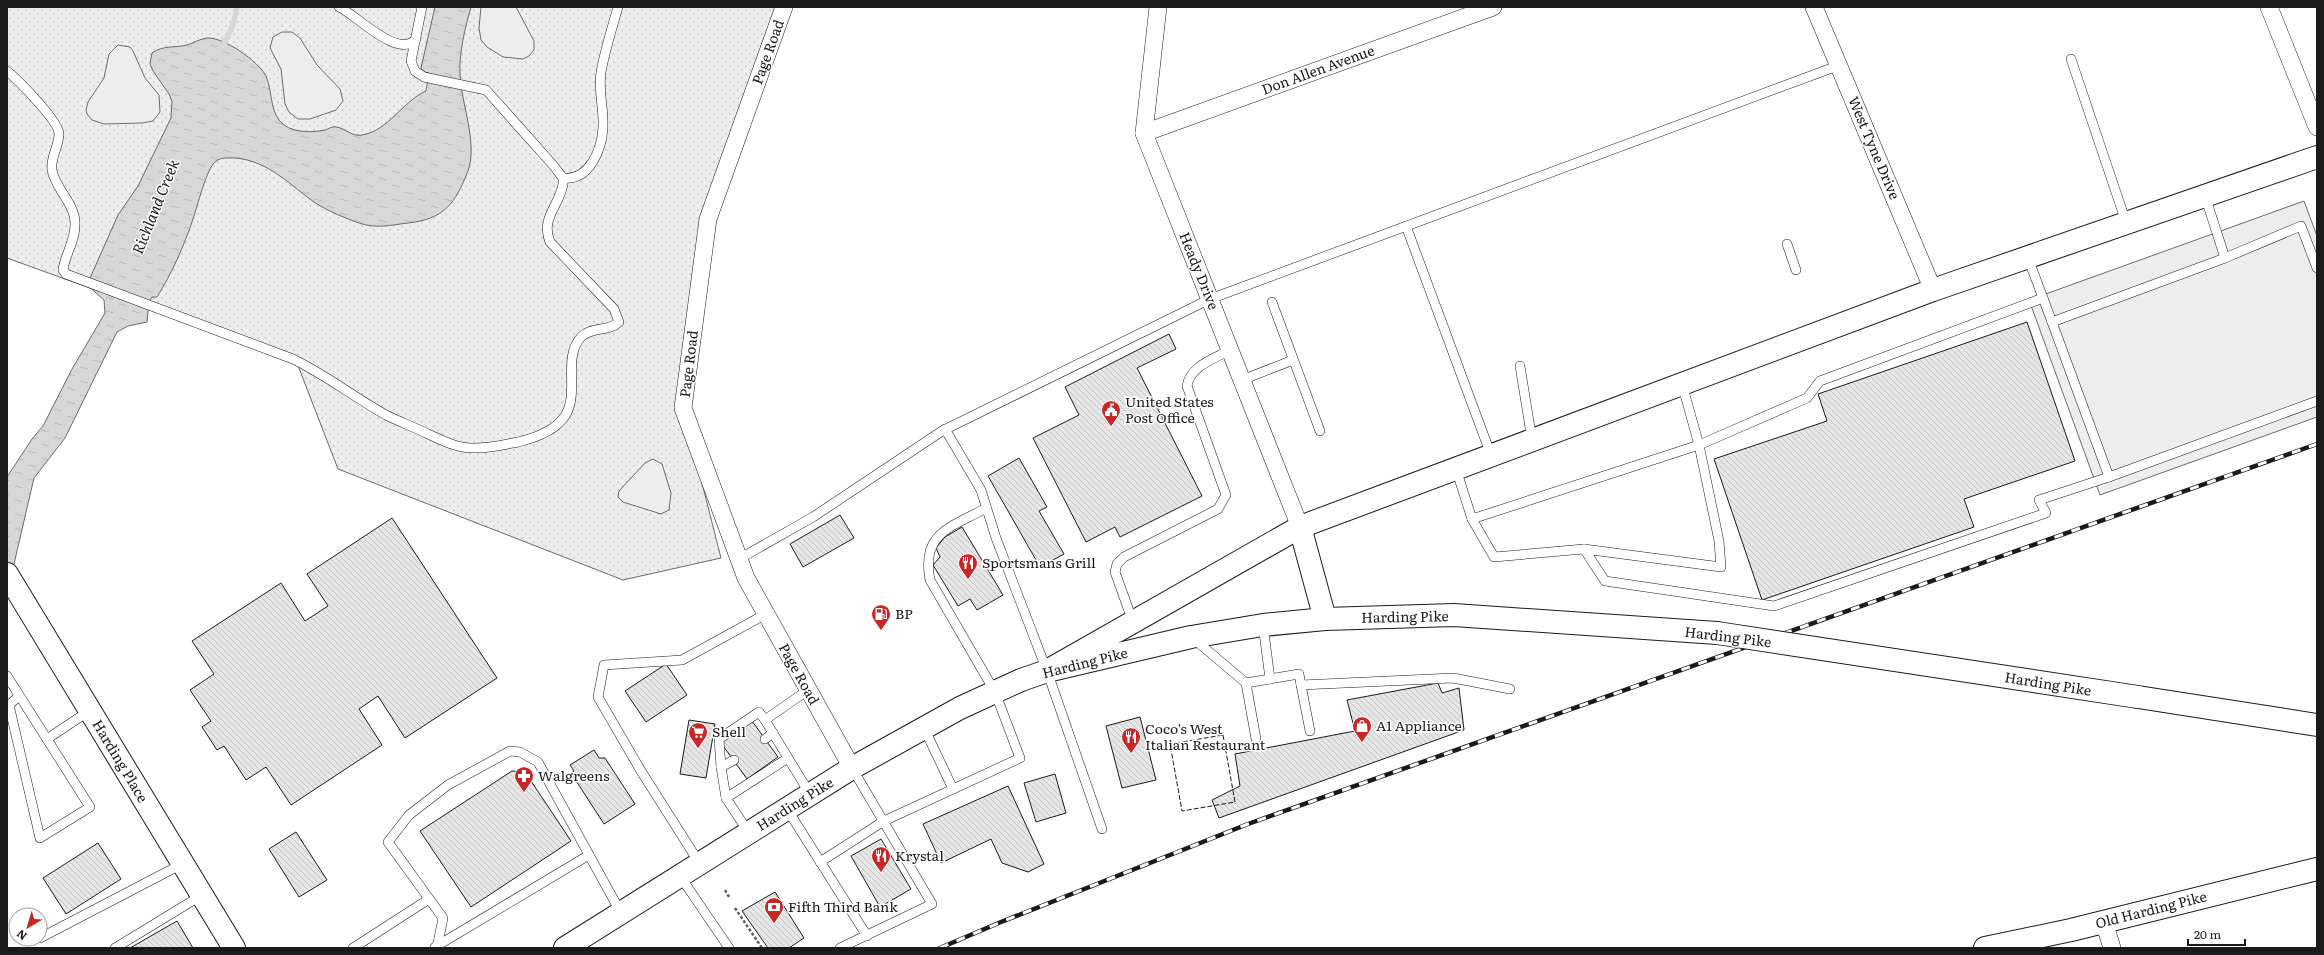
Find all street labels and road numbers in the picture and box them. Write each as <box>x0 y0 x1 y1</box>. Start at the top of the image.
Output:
street label: Page Road <box>746 16 788 87</box>
street label: Don Allen Avenue <box>1258 39 1377 99</box>
street label: West Tyne Drive <box>1844 93 1906 202</box>
street label: Heady Drive <box>1175 229 1225 312</box>
street label: Page Road <box>674 329 702 399</box>
street label: Harding Pike <box>1361 605 1449 627</box>
street label: Harding Pike <box>1683 621 1773 651</box>
street label: Page Road <box>775 639 825 708</box>
street label: Harding Pike <box>1040 642 1130 682</box>
street label: Harding Pike <box>2003 666 2093 700</box>
street label: Harding Place <box>88 715 154 806</box>
street label: Harding Pike <box>752 771 837 835</box>
street label: Old Harding Pike <box>2093 886 2208 933</box>

